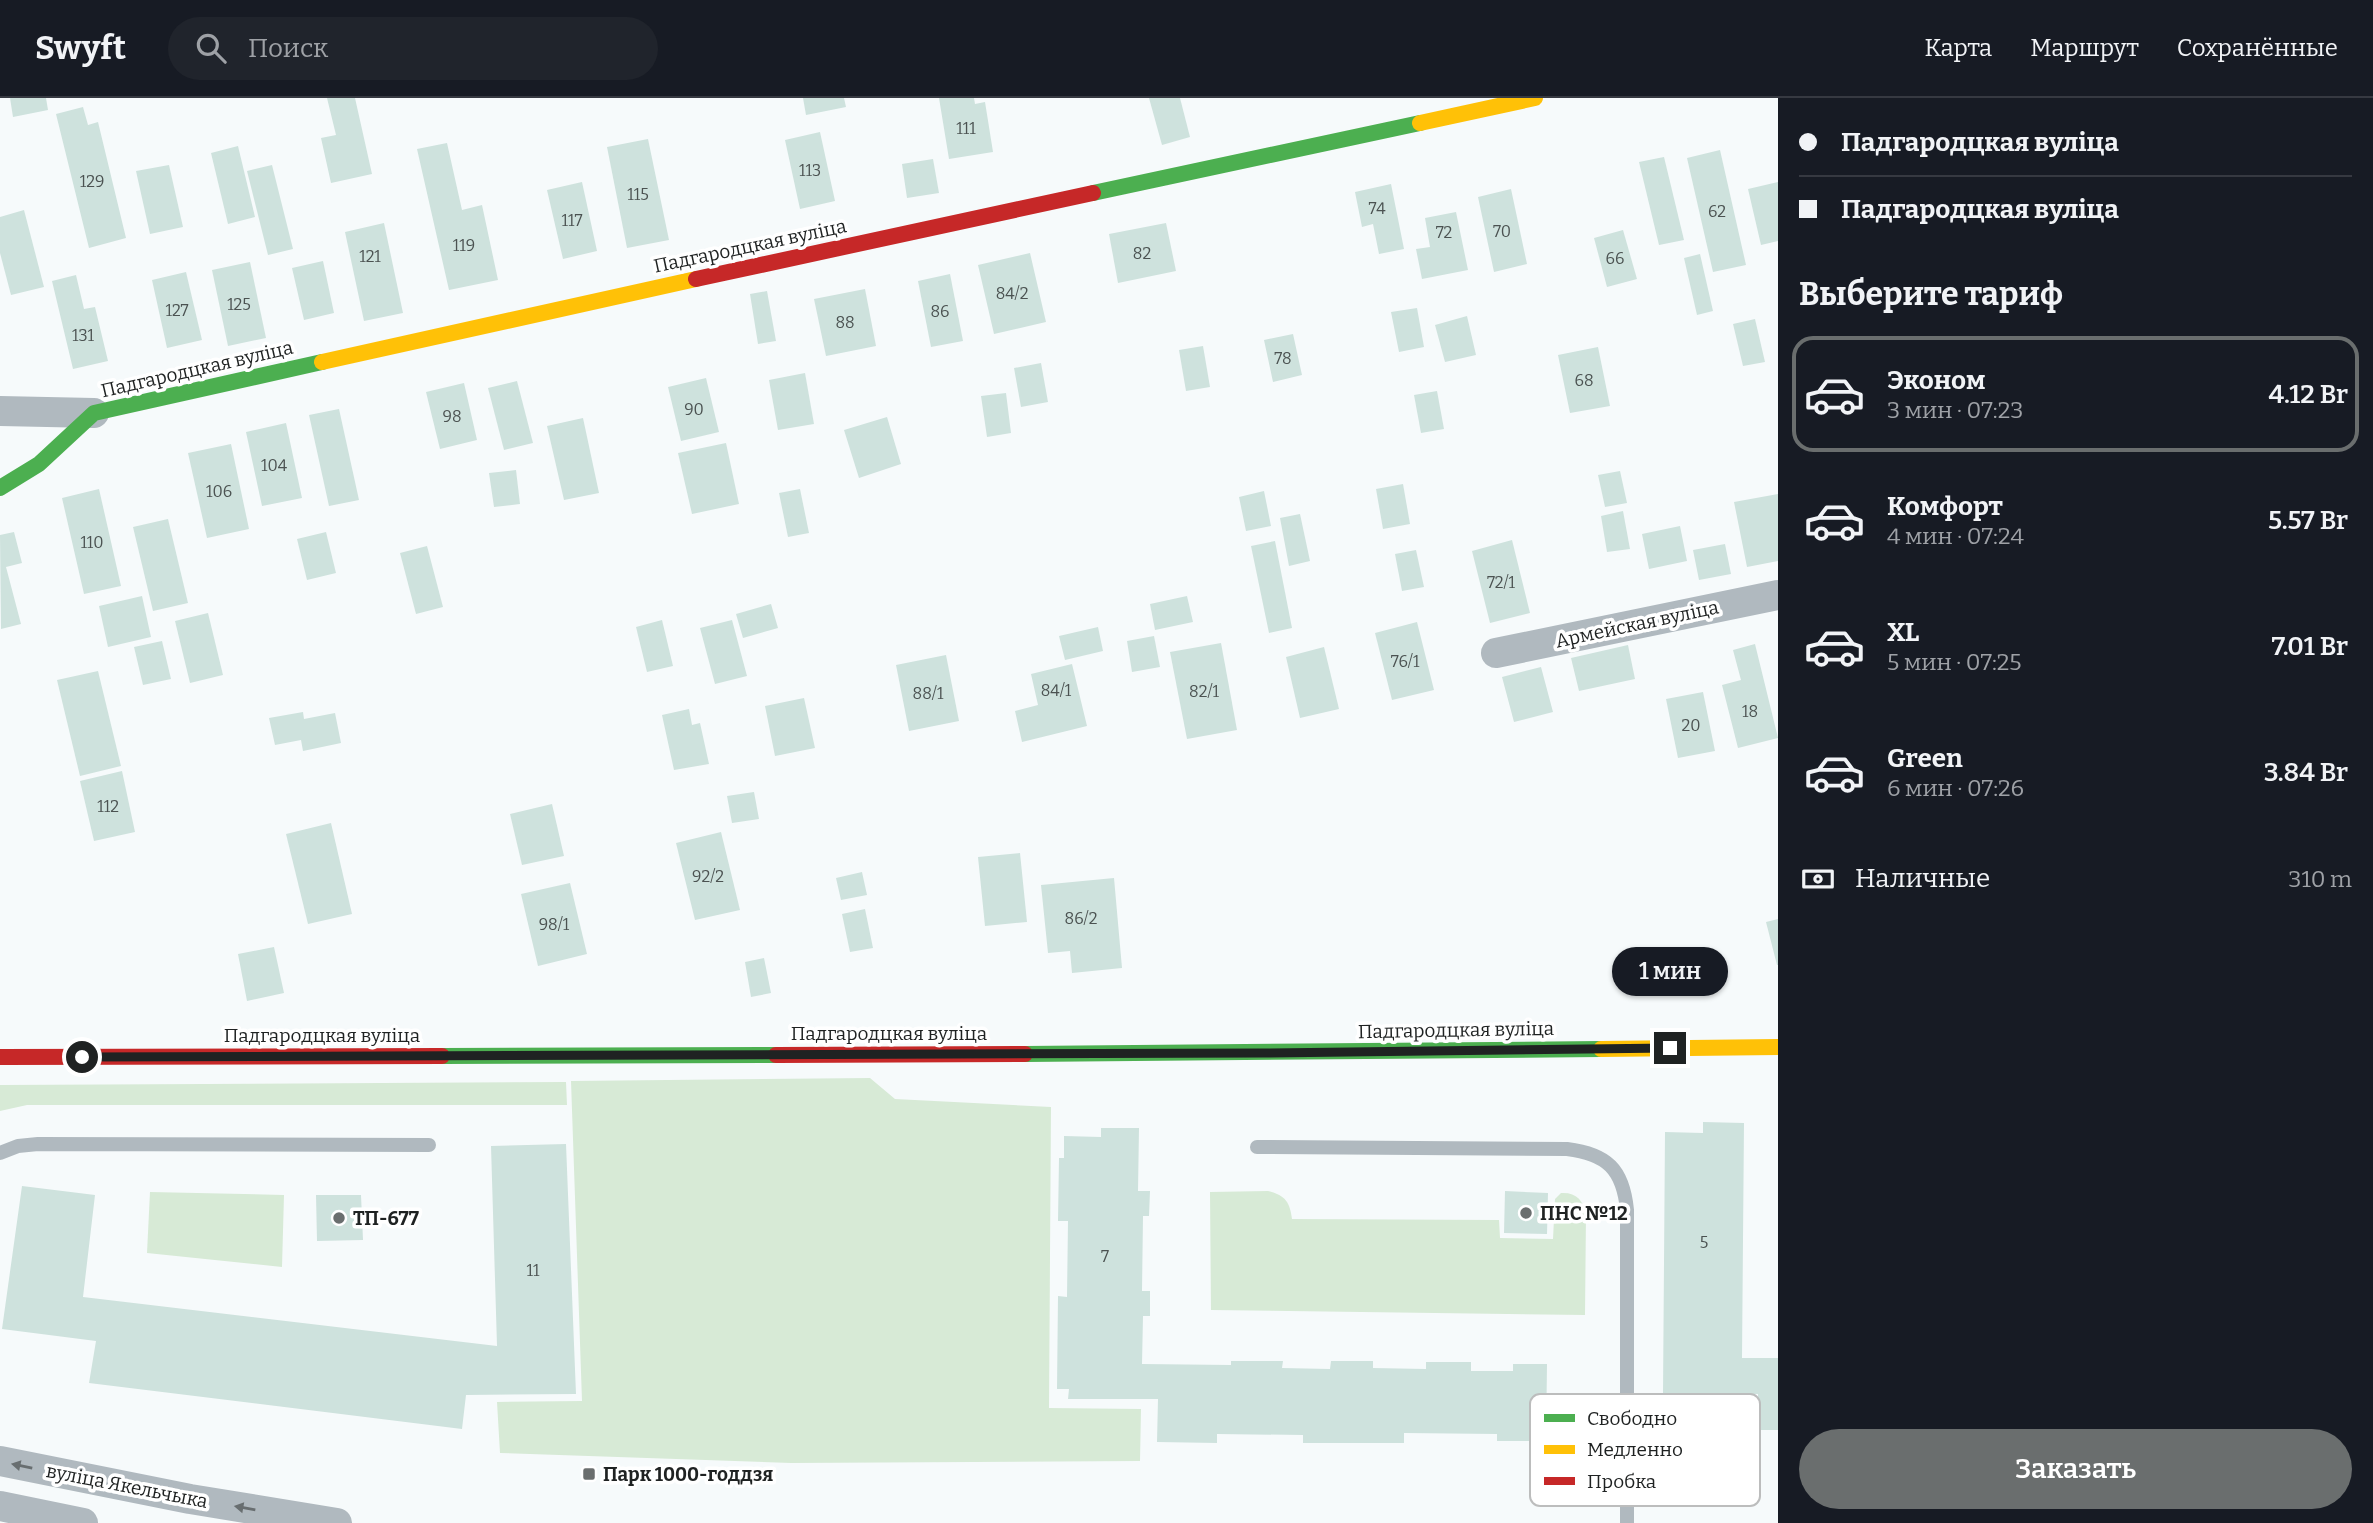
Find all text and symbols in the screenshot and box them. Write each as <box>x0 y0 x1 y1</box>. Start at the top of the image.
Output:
search box <box>168 17 658 80</box>
text: Swyft <box>35 28 126 68</box>
icon: search <box>192 29 230 67</box>
text: Поиск <box>248 33 328 64</box>
text: Карта <box>1924 34 1992 62</box>
text: Маршрут <box>2030 34 2139 62</box>
text: Сохранённые <box>2177 34 2338 62</box>
house number: 111 <box>956 119 976 138</box>
text: Падгародцкая вуліца <box>1841 127 2119 158</box>
house number: 113 <box>799 161 821 180</box>
house number: 129 <box>80 172 104 191</box>
house number: 115 <box>627 185 649 204</box>
text: Падгародцкая вуліца <box>1841 194 2119 225</box>
house number: 74 <box>1368 199 1386 218</box>
house number: 62 <box>1708 202 1726 221</box>
house number: 117 <box>562 211 582 230</box>
street label: Падгародцкая вуліца <box>652 214 849 278</box>
house number: 70 <box>1493 222 1511 241</box>
house number: 72 <box>1436 223 1452 242</box>
house number: 119 <box>453 236 475 255</box>
house number: 82 <box>1133 244 1151 263</box>
house number: 121 <box>359 247 381 266</box>
house number: 66 <box>1606 249 1624 268</box>
text: Выберите тариф <box>1799 275 2063 313</box>
house number: 84/2 <box>996 284 1028 303</box>
house number: 125 <box>227 295 251 314</box>
house number: 127 <box>165 301 189 320</box>
house number: 86 <box>930 302 950 321</box>
house number: 88 <box>835 313 855 332</box>
house number: 131 <box>72 326 95 345</box>
street label: Падгародцкая вуліца <box>99 336 296 402</box>
house number: 78 <box>1274 349 1292 368</box>
icon: car <box>1803 363 1866 426</box>
text: Эконом <box>1887 365 1986 396</box>
house number: 68 <box>1574 371 1594 390</box>
text: 4.12 Br <box>2268 379 2348 410</box>
text: 3 мин · 07:23 <box>1887 396 2023 424</box>
house number: 90 <box>684 400 704 419</box>
house number: 98 <box>443 407 462 426</box>
house number: 104 <box>261 456 288 475</box>
house number: 106 <box>206 482 232 501</box>
icon: car <box>1803 489 1866 552</box>
text: Комфорт <box>1887 491 2003 522</box>
text: 5.57 Br <box>2268 505 2348 536</box>
text: 4 мин · 07:24 <box>1887 522 2024 550</box>
house number: 110 <box>80 533 104 552</box>
house number: 72/1 <box>1487 573 1516 592</box>
street label: Армейская вуліца <box>1553 595 1721 653</box>
icon: car <box>1803 615 1866 678</box>
text: XL <box>1887 617 1919 648</box>
text: 7.01 Br <box>2271 631 2348 662</box>
text: 5 мин · 07:25 <box>1887 648 2022 676</box>
house number: 76/1 <box>1391 652 1420 671</box>
house number: 84/1 <box>1041 681 1072 700</box>
house number: 82/1 <box>1189 682 1219 701</box>
house number: 88/1 <box>913 684 944 703</box>
house number: 18 <box>1742 702 1758 721</box>
house number: 20 <box>1682 716 1700 735</box>
icon: car <box>1803 741 1866 804</box>
text: Green <box>1887 743 1963 774</box>
text: 3.84 Br <box>2264 757 2348 788</box>
text: 6 мин · 07:26 <box>1887 774 2024 802</box>
house number: 112 <box>97 797 119 816</box>
icon: cash <box>1799 860 1837 898</box>
text: Наличные <box>1855 863 1990 894</box>
text: 310 m <box>2288 865 2352 893</box>
house number: 92/2 <box>692 867 724 886</box>
house number: 86/2 <box>1065 909 1097 928</box>
house number: 98/1 <box>539 915 570 934</box>
callout: 1 мин <box>1612 946 1728 996</box>
text: 1 мин <box>1639 957 1701 985</box>
street label: Падгародцкая вуліца <box>1358 1017 1555 1043</box>
street label: Падгародцкая вуліца <box>791 1022 988 1045</box>
street label: Падгародцкая вуліца <box>224 1024 421 1047</box>
route end <box>1654 1032 1686 1064</box>
route start <box>66 1041 98 1073</box>
place label: ПНС №12 <box>1540 1202 1628 1225</box>
marker: ПНС №12 <box>1518 1205 1534 1221</box>
place label: ТП-677 <box>353 1207 419 1230</box>
marker: ТП-677 <box>331 1210 347 1226</box>
house number: 5 <box>1700 1233 1708 1252</box>
house number: 7 <box>1101 1247 1109 1266</box>
house number: 11 <box>527 1261 540 1280</box>
legend <box>1530 1394 1760 1506</box>
text: Свободно <box>1587 1407 1677 1430</box>
button: Заказать <box>1799 1429 2352 1509</box>
text: Медленно <box>1587 1438 1683 1461</box>
street label: вуліца Якельчыка <box>44 1459 210 1513</box>
one-way arrow <box>11 1460 33 1471</box>
place label: Парк 1000-годдзя <box>603 1463 773 1486</box>
marker: Парк 1000-годдзя <box>581 1466 597 1482</box>
text: Пробка <box>1587 1470 1657 1493</box>
one-way arrow <box>234 1503 256 1514</box>

